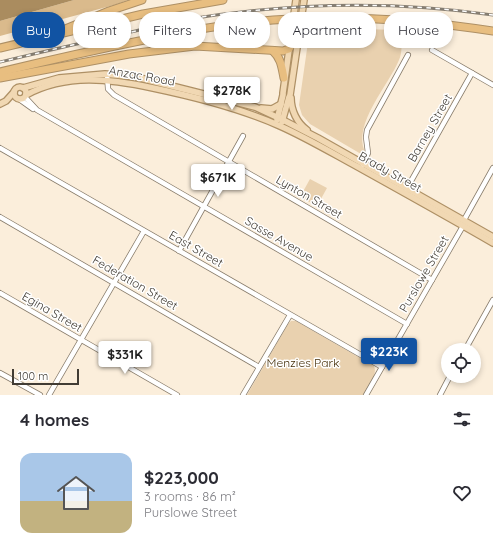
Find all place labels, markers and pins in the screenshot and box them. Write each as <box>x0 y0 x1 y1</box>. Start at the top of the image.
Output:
pin: $278K <box>204 77 260 111</box>
pin: $671K <box>190 164 246 198</box>
pin: $223K <box>361 338 417 372</box>
pin: $331K <box>97 341 153 375</box>

